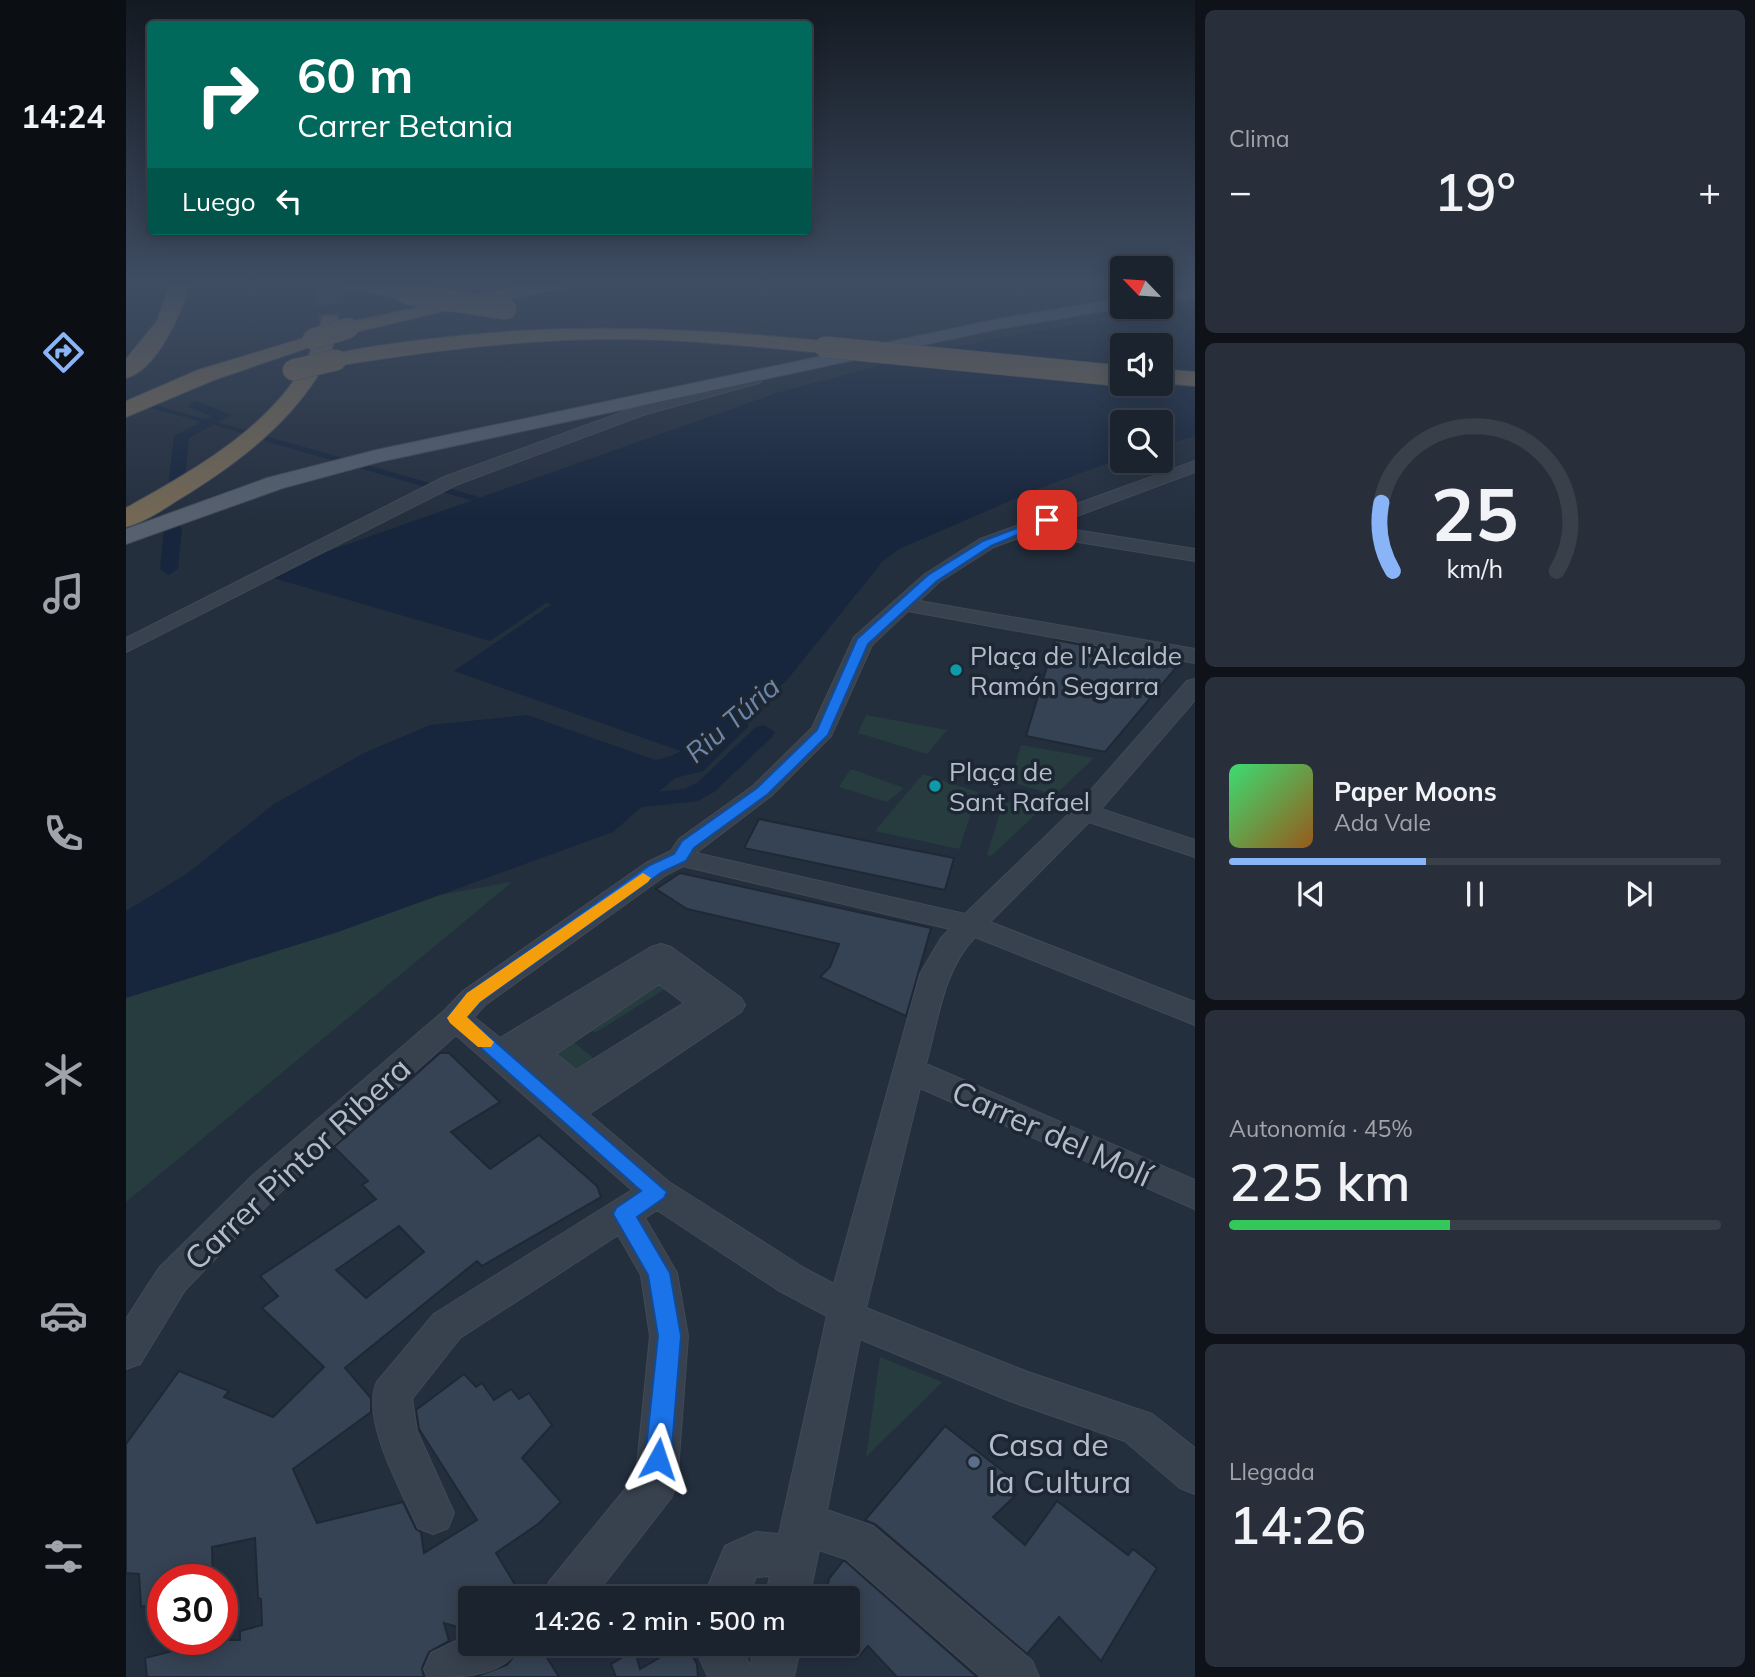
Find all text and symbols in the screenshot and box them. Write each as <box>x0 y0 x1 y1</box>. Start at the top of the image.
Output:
text: 60 m <box>297 44 413 105</box>
icon: right <box>182 49 273 140</box>
text: 14:24 <box>21 96 105 136</box>
text: Carrer Betania <box>297 105 513 145</box>
text: Clima <box>1229 124 1290 153</box>
text: 19° <box>1434 159 1516 224</box>
text: − <box>1229 167 1252 215</box>
text: + <box>1698 167 1721 215</box>
icon: left <box>270 182 308 220</box>
text: Luego <box>182 185 256 218</box>
north arrow <box>1110 256 1172 318</box>
map controls <box>1110 256 1173 473</box>
icon: directions <box>39 328 88 377</box>
button: sound <box>1110 333 1173 396</box>
button: search <box>1110 410 1173 473</box>
text: 25 <box>1431 469 1519 560</box>
pin <box>1017 490 1077 550</box>
icon: arrive <box>1028 501 1066 539</box>
text: km/h <box>1447 553 1503 584</box>
icon: music <box>39 569 88 618</box>
place label: Plaça de l'Alcalde Ramón Segarra <box>970 639 1182 702</box>
marker: Plaça de l'Alcalde Ramón Segarra <box>948 662 964 678</box>
water label: Riu Túria <box>677 668 787 770</box>
place label: Plaça de Sant Rafael <box>949 755 1090 818</box>
text: Paper Moons <box>1334 775 1497 808</box>
marker: Plaça de Sant Rafael <box>927 778 943 794</box>
text: Ada Vale <box>1334 808 1431 837</box>
icon: phone <box>39 809 88 858</box>
icon: previous <box>1292 875 1330 913</box>
icon: pause <box>1456 875 1494 913</box>
icon: next <box>1620 875 1658 913</box>
street label: Carrer Pintor Ribera <box>176 1048 418 1278</box>
icon: climate <box>39 1050 88 1099</box>
street label: Carrer del Molí <box>946 1071 1159 1195</box>
text: Autonomía · 45% <box>1229 1114 1413 1143</box>
text: 225 km <box>1229 1149 1410 1214</box>
icon: car <box>39 1291 88 1340</box>
position arrow <box>621 1422 695 1496</box>
place label: Casa de la Cultura <box>988 1424 1131 1501</box>
marker: Casa de la Cultura <box>966 1454 982 1470</box>
text: Llegada <box>1229 1457 1315 1486</box>
text: 14:26 <box>1229 1492 1366 1557</box>
icon: filters <box>39 1532 88 1581</box>
speed limit sign: 30 <box>147 1564 238 1655</box>
text: 14:26 · 2 min · 500 m <box>532 1604 786 1637</box>

